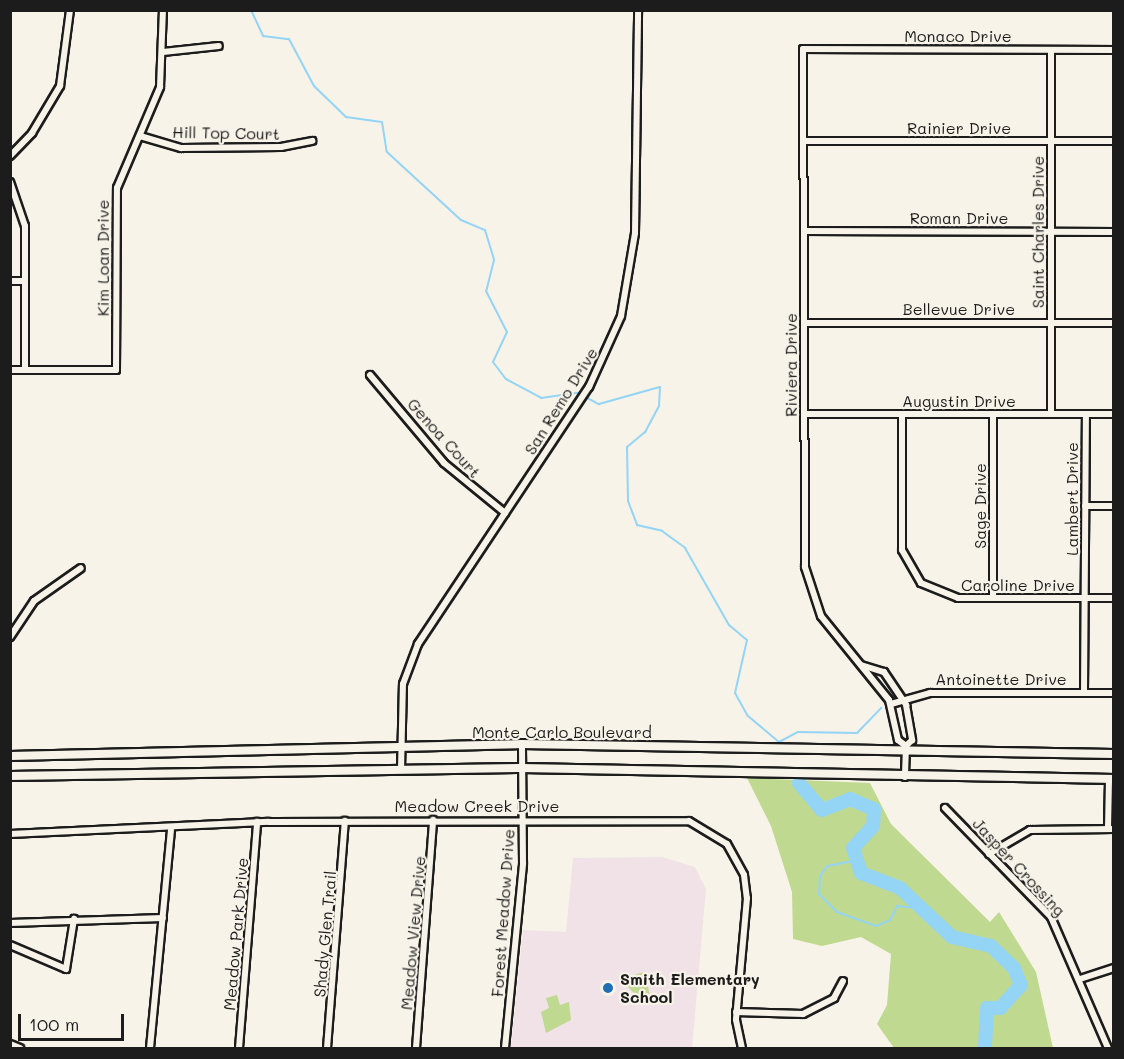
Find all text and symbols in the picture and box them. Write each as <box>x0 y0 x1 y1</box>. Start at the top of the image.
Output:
street label: Monaco Drive <box>904 26 1012 46</box>
street label: Rainier Drive <box>907 118 1011 138</box>
street label: Hill Top Court <box>172 122 280 144</box>
street label: Saint Charles Drive <box>1028 156 1048 308</box>
street label: Kim Loan Drive <box>93 200 113 316</box>
street label: Roman Drive <box>910 208 1008 228</box>
street label: Bellevue Drive <box>903 299 1015 319</box>
street label: Riviera Drive <box>781 313 801 417</box>
street label: San Remo Drive <box>520 344 602 458</box>
street label: Augustin Drive <box>902 391 1016 411</box>
street label: Genoa Court <box>403 394 485 482</box>
street label: Lambert Drive <box>1062 442 1082 556</box>
street label: Sage Drive <box>970 463 990 549</box>
street label: Caroline Drive <box>961 575 1075 595</box>
street label: Antoinette Drive <box>935 669 1067 689</box>
street label: Monte Carlo Boulevard <box>472 722 652 742</box>
street label: Meadow Creek Drive <box>395 796 559 816</box>
street label: Jasper Crossing <box>969 814 1069 920</box>
street label: Forest Meadow Drive <box>488 828 518 998</box>
street label: Meadow View Drive <box>397 855 429 1011</box>
street label: Meadow Park Drive <box>220 857 252 1011</box>
street label: Shady Glen Trail <box>310 870 340 998</box>
place label: Smith Elementary School <box>620 969 760 1007</box>
marker: Smith Elementary School <box>601 981 615 995</box>
scale bar <box>21 1002 128 1040</box>
text: 100 m <box>29 1012 79 1036</box>

